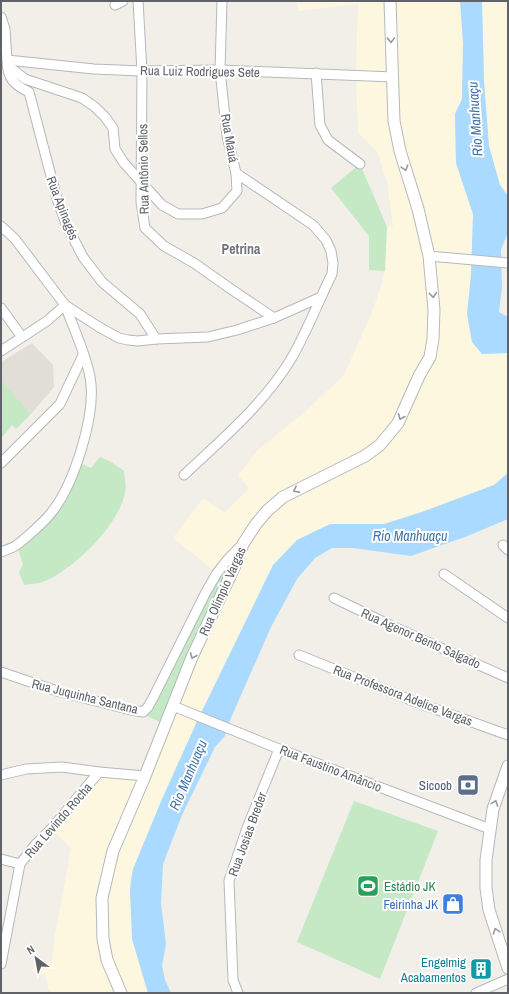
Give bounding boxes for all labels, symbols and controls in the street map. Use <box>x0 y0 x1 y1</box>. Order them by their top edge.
one-way arrow <box>387 37 395 43</box>
street label: Rua Luiz Rodrigues Sete <box>140 62 260 81</box>
water label: Rio Manhuaçu <box>463 81 487 157</box>
street label: Rua Mauá <box>217 112 242 164</box>
street label: Rua Antônio Sellos <box>134 124 153 214</box>
one-way arrow <box>400 165 409 172</box>
street label: Rua Apinagés <box>43 174 82 242</box>
district label: Petrina <box>222 240 261 258</box>
one-way arrow <box>428 292 437 298</box>
one-way arrow <box>397 414 405 421</box>
one-way arrow <box>293 485 301 492</box>
water label: Rio Manhuaçu <box>373 527 448 545</box>
street label: Rua Olímpio Vargas <box>195 544 250 638</box>
street label: Rua Agenor Bento Salgado <box>358 604 483 673</box>
one-way arrow <box>190 651 198 659</box>
street label: Rua Professora Adelice Vargas <box>331 661 475 730</box>
street label: Rua Juquinha Santana <box>30 675 140 718</box>
water label: Rio Manhuaçu <box>165 737 211 813</box>
street label: Rua Faustino Amâncio <box>277 741 384 796</box>
bank icon: Sicoob <box>455 772 481 798</box>
place label: Sicoob <box>419 777 452 794</box>
street label: Rua Levindo Rocha <box>21 779 96 861</box>
street label: Rua Josias Breder <box>224 789 271 879</box>
one-way arrow <box>490 799 499 806</box>
sports icon: Estádio JK <box>355 873 381 899</box>
place label: Estádio JK <box>384 878 436 895</box>
shop icon: Feirinha JK <box>440 891 466 917</box>
place label: Feirinha JK <box>383 896 438 913</box>
one-way arrow <box>492 927 501 934</box>
north arrow <box>16 938 56 978</box>
text: N <box>24 942 37 957</box>
place label: Engelmig Acabamentos <box>400 954 466 986</box>
building icon: Engelmig Acabamentos <box>468 956 494 982</box>

